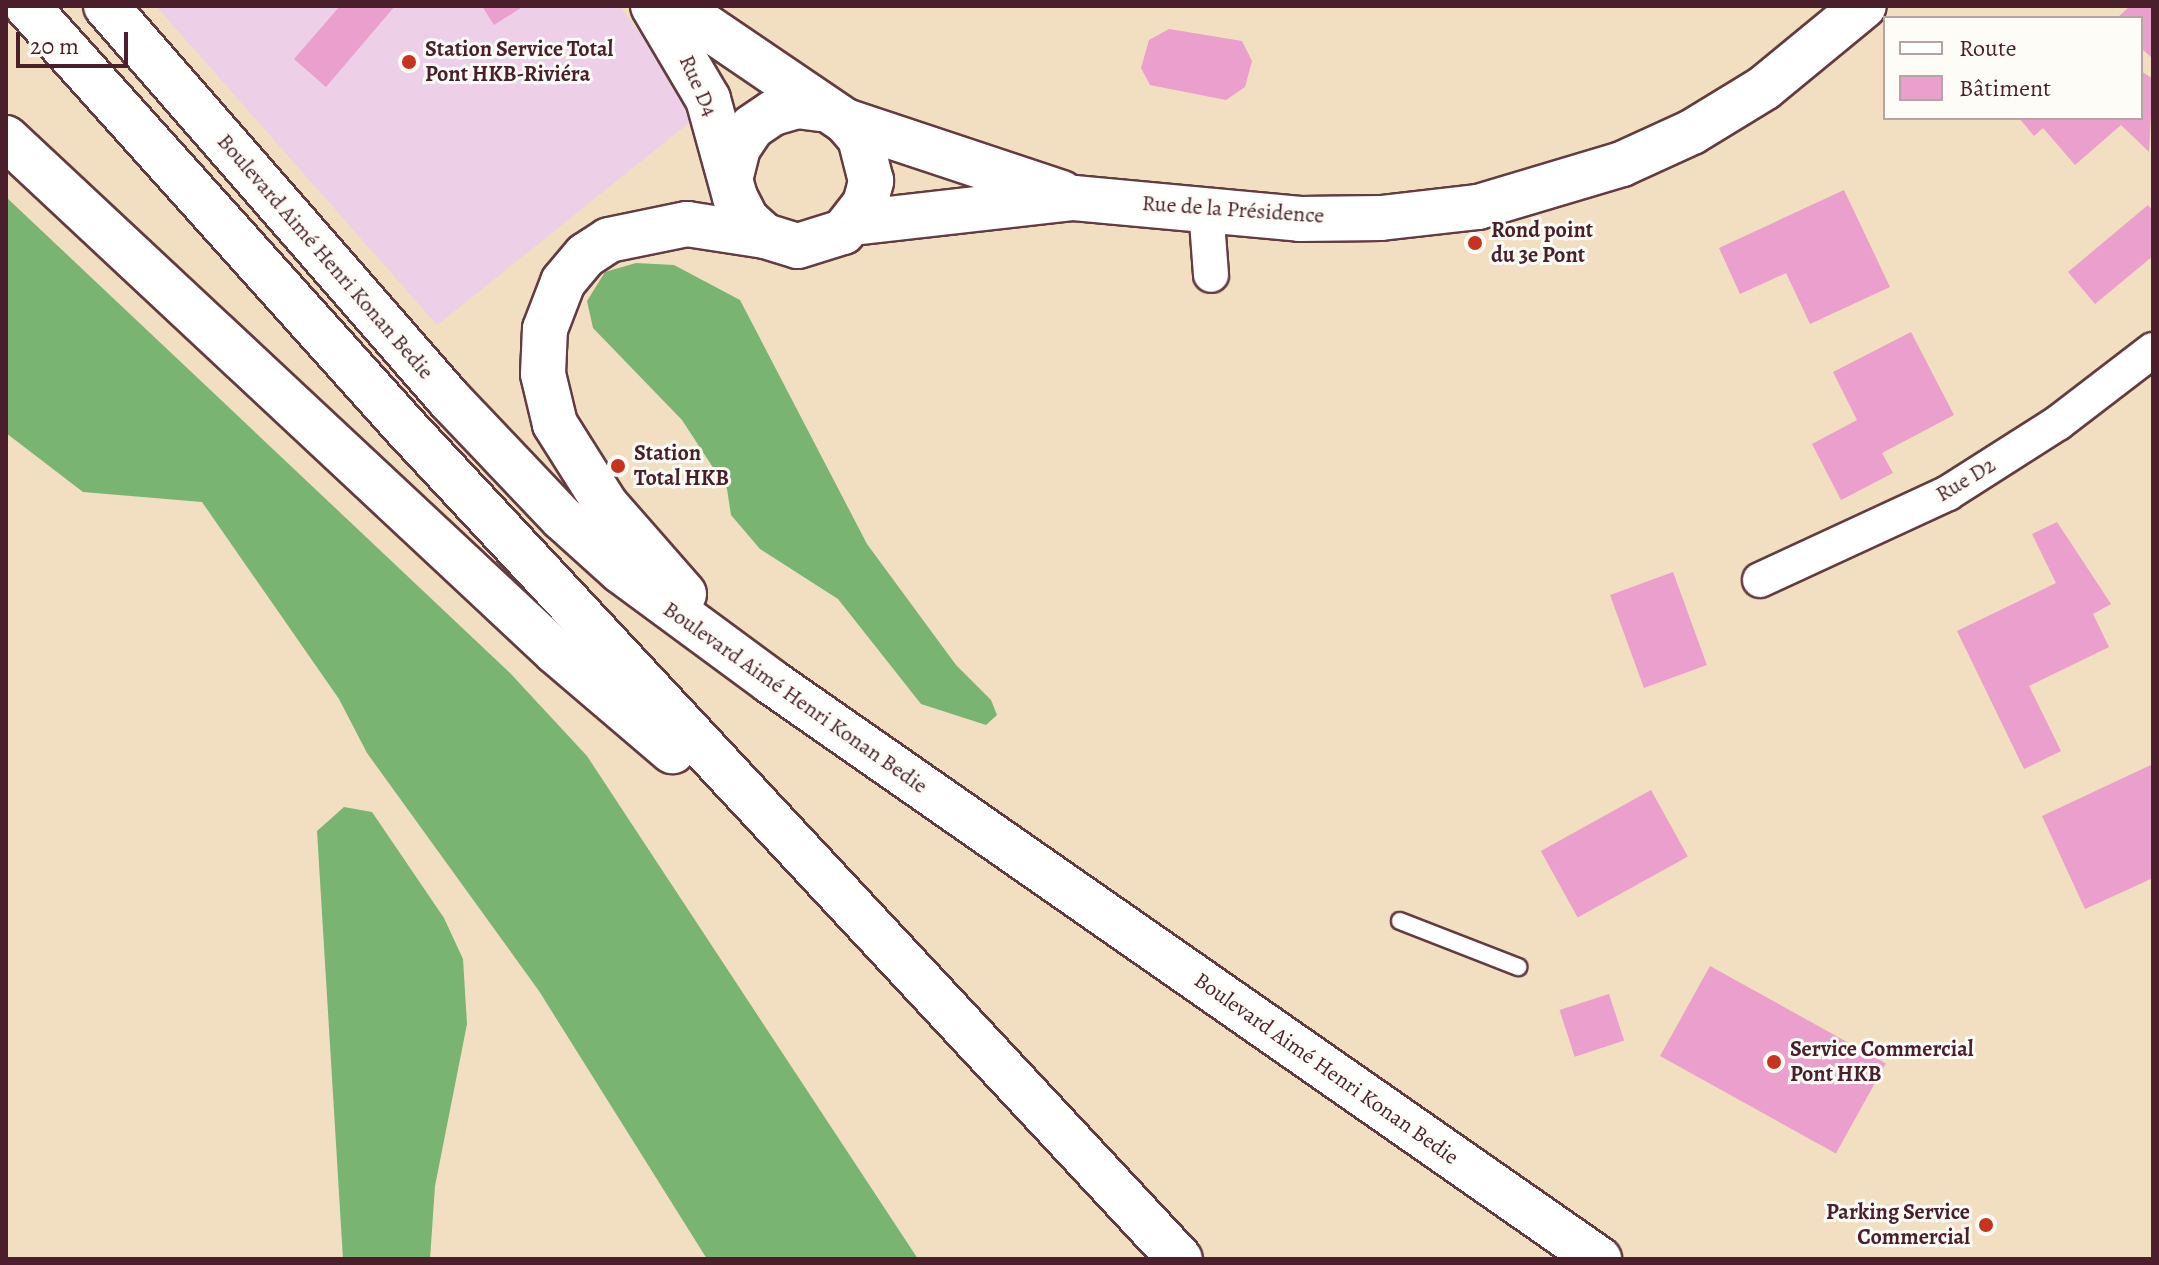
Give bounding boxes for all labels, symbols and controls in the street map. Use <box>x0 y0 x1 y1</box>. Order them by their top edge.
scale bar <box>20 16 132 66</box>
legend <box>1883 16 2143 120</box>
text: 20 m <box>30 30 79 62</box>
text: Route <box>1959 32 2017 64</box>
place label: Station Service Total Pont HKB-Riviéra <box>425 36 613 88</box>
street label: Rue D4 <box>673 51 723 121</box>
marker: Station Service Total Pont HKB-Riviéra <box>400 53 418 71</box>
text: Bâtiment <box>1959 72 2051 104</box>
street label: Boulevard Aimé Henri Konan Bedie <box>211 129 439 385</box>
street label: Rue de la Présidence <box>1141 190 1325 230</box>
place label: Rond point du 3e Pont <box>1491 217 1593 268</box>
marker: Rond point du 3e Pont <box>1466 234 1484 252</box>
place label: Station Total HKB <box>634 440 729 492</box>
street label: Rue D2 <box>1931 452 2001 508</box>
marker: Station Total HKB <box>609 457 627 475</box>
street label: Boulevard Aimé Henri Konan Bedie <box>658 596 932 800</box>
street label: Boulevard Aimé Henri Konan Bedie <box>1189 967 1463 1171</box>
place label: Service Commercial Pont HKB <box>1790 1036 1974 1088</box>
marker: Service Commercial Pont HKB <box>1765 1053 1783 1071</box>
place label: Parking Service Commercial <box>1826 1199 1970 1250</box>
marker: Parking Service Commercial <box>1977 1216 1995 1234</box>

